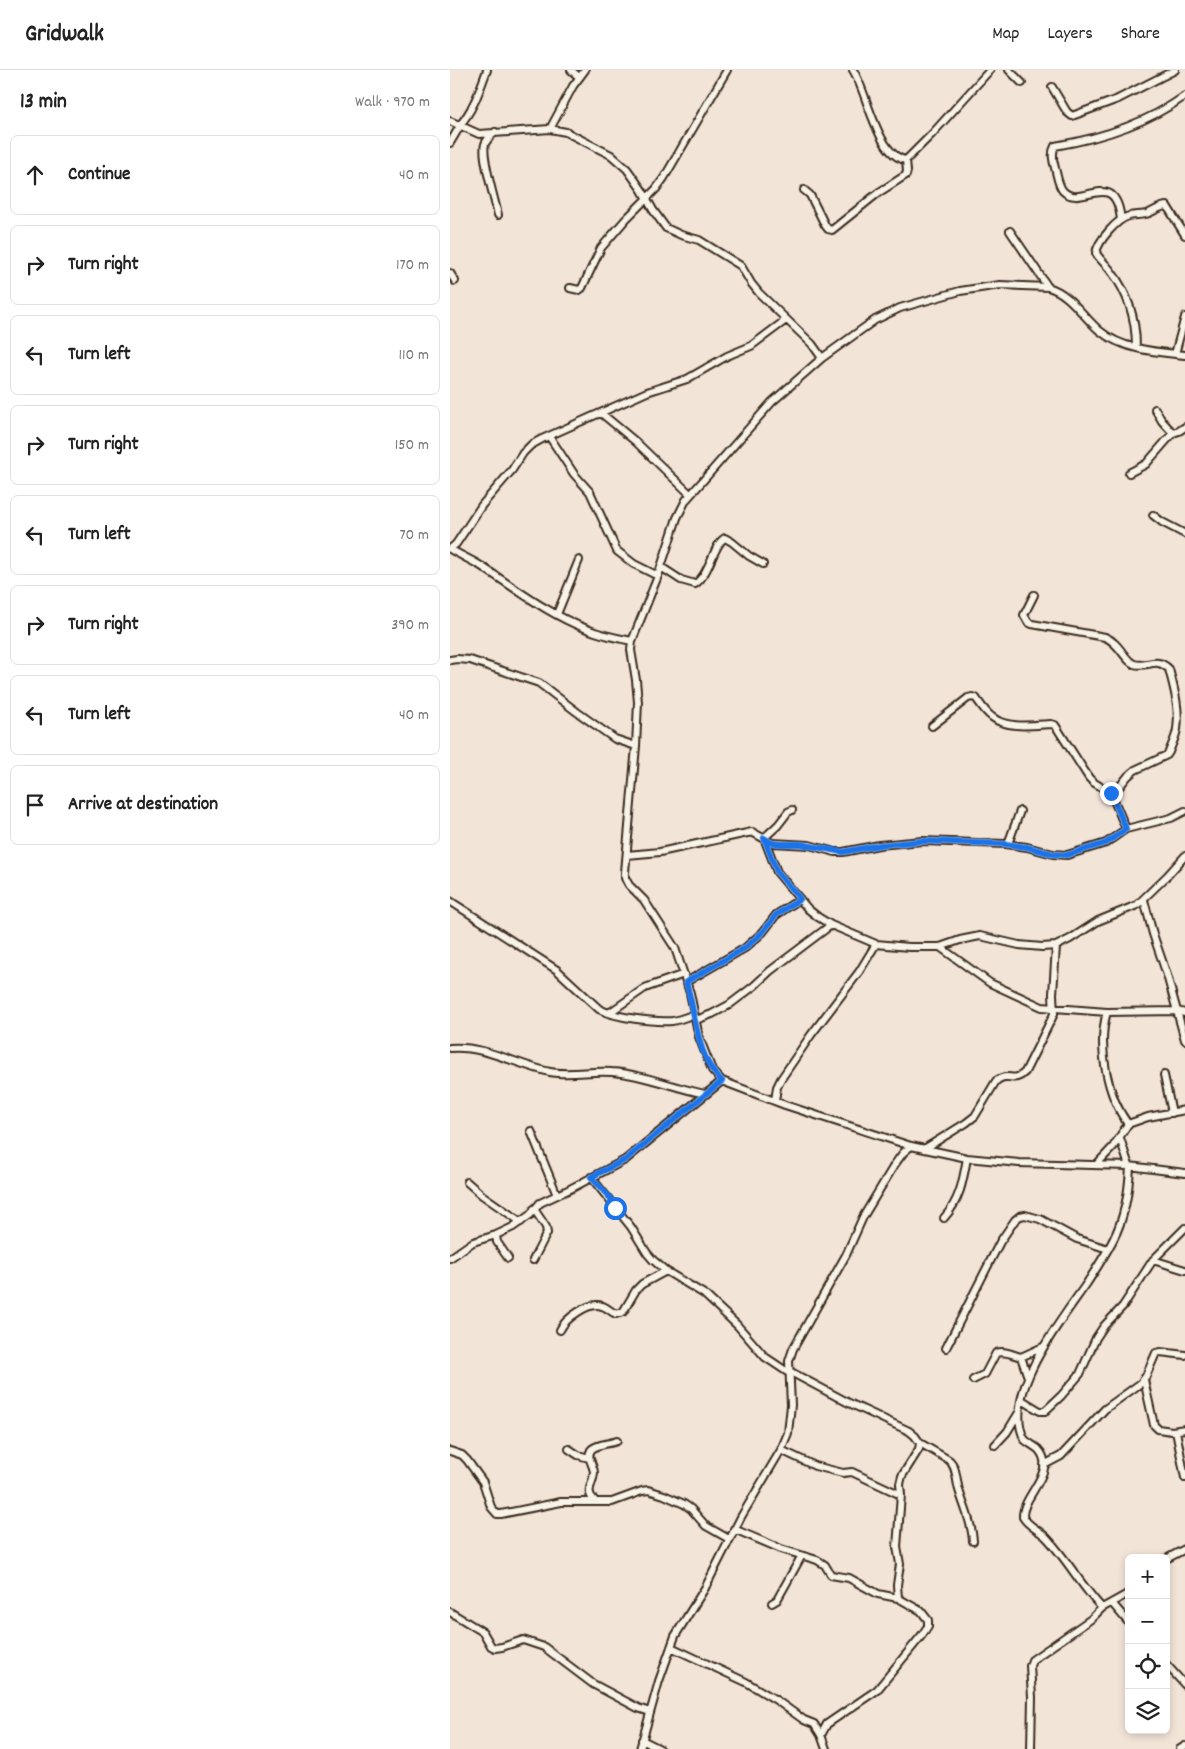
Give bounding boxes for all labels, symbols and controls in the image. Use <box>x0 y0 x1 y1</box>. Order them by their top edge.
text: Gridwalk <box>25 18 104 52</box>
text: Map <box>992 22 1019 47</box>
text: Layers <box>1047 22 1093 47</box>
text: Share <box>1121 22 1160 47</box>
text: 13 min <box>20 88 67 118</box>
text: Walk · 970 m <box>355 91 430 114</box>
icon: ahead <box>21 161 49 189</box>
text: Continue <box>68 162 130 189</box>
text: 40 m <box>399 164 429 187</box>
icon: right <box>21 251 49 279</box>
text: Turn right <box>68 252 139 279</box>
text: 170 m <box>396 254 429 277</box>
icon: left <box>21 341 49 369</box>
text: Turn left <box>68 342 131 369</box>
text: 110 m <box>399 344 429 367</box>
icon: right <box>21 431 49 459</box>
text: Turn right <box>68 432 139 459</box>
text: 150 m <box>395 434 429 457</box>
icon: left <box>21 521 49 549</box>
text: Turn left <box>68 522 131 549</box>
text: 70 m <box>399 524 429 547</box>
icon: right <box>21 611 49 639</box>
text: Turn right <box>68 612 139 639</box>
text: 390 m <box>391 614 429 637</box>
icon: left <box>21 701 49 729</box>
text: Turn left <box>68 702 131 729</box>
text: 40 m <box>399 704 429 727</box>
route end <box>1100 782 1123 805</box>
icon: arrive <box>21 791 49 819</box>
text: Arrive at destination <box>68 792 218 819</box>
route start <box>604 1197 627 1220</box>
map controls <box>1125 1554 1170 1734</box>
button: + <box>1125 1554 1170 1599</box>
button: − <box>1125 1599 1170 1644</box>
button: locate <box>1125 1644 1170 1689</box>
button: layers <box>1125 1689 1170 1734</box>

